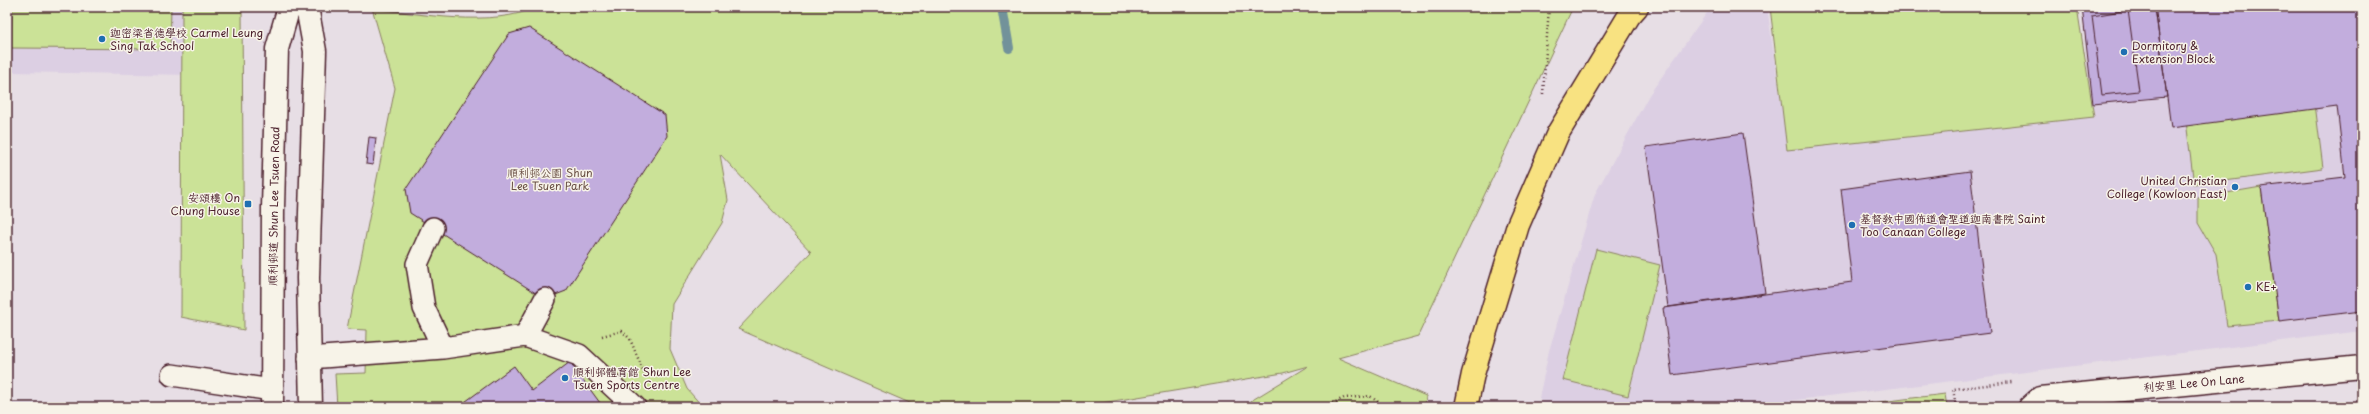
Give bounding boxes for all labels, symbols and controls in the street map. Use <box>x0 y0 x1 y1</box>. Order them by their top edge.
place label: 迦密梁省德學校 Carmel Leung Sing Tak School <box>110 24 263 54</box>
marker: 迦密梁省德學校 Carmel Leung Sing Tak School <box>97 34 107 44</box>
place label: Dormitory & Extension Block <box>2132 37 2216 67</box>
marker: Dormitory & Extension Block <box>2119 47 2129 57</box>
street label: 順利邨道 Shun Lee Tsuen Road <box>264 126 283 286</box>
park label: 順利邨公園 Shun Lee Tsuen Park <box>507 164 593 194</box>
place label: United Christian College (Kowloon East) <box>2107 172 2227 202</box>
marker: United Christian College (Kowloon East) <box>2230 182 2240 192</box>
place label: 安頌樓 On Chung House <box>171 189 240 219</box>
marker: 安頌樓 On Chung House <box>243 199 253 209</box>
place label: 基督教中國佈道會聖道迦南書院 Saint Too Canaan College <box>1860 210 2046 240</box>
marker: 基督教中國佈道會聖道迦南書院 Saint Too Canaan College <box>1847 220 1857 230</box>
place label: KE+ <box>2256 278 2277 295</box>
marker: KE+ <box>2243 282 2253 292</box>
place label: 順利邨體育館 Shun Lee Tsuen Sports Centre <box>573 363 691 393</box>
street label: 利安里 Lee On Lane <box>2143 370 2245 395</box>
marker: 順利邨體育館 Shun Lee Tsuen Sports Centre <box>560 373 570 383</box>

